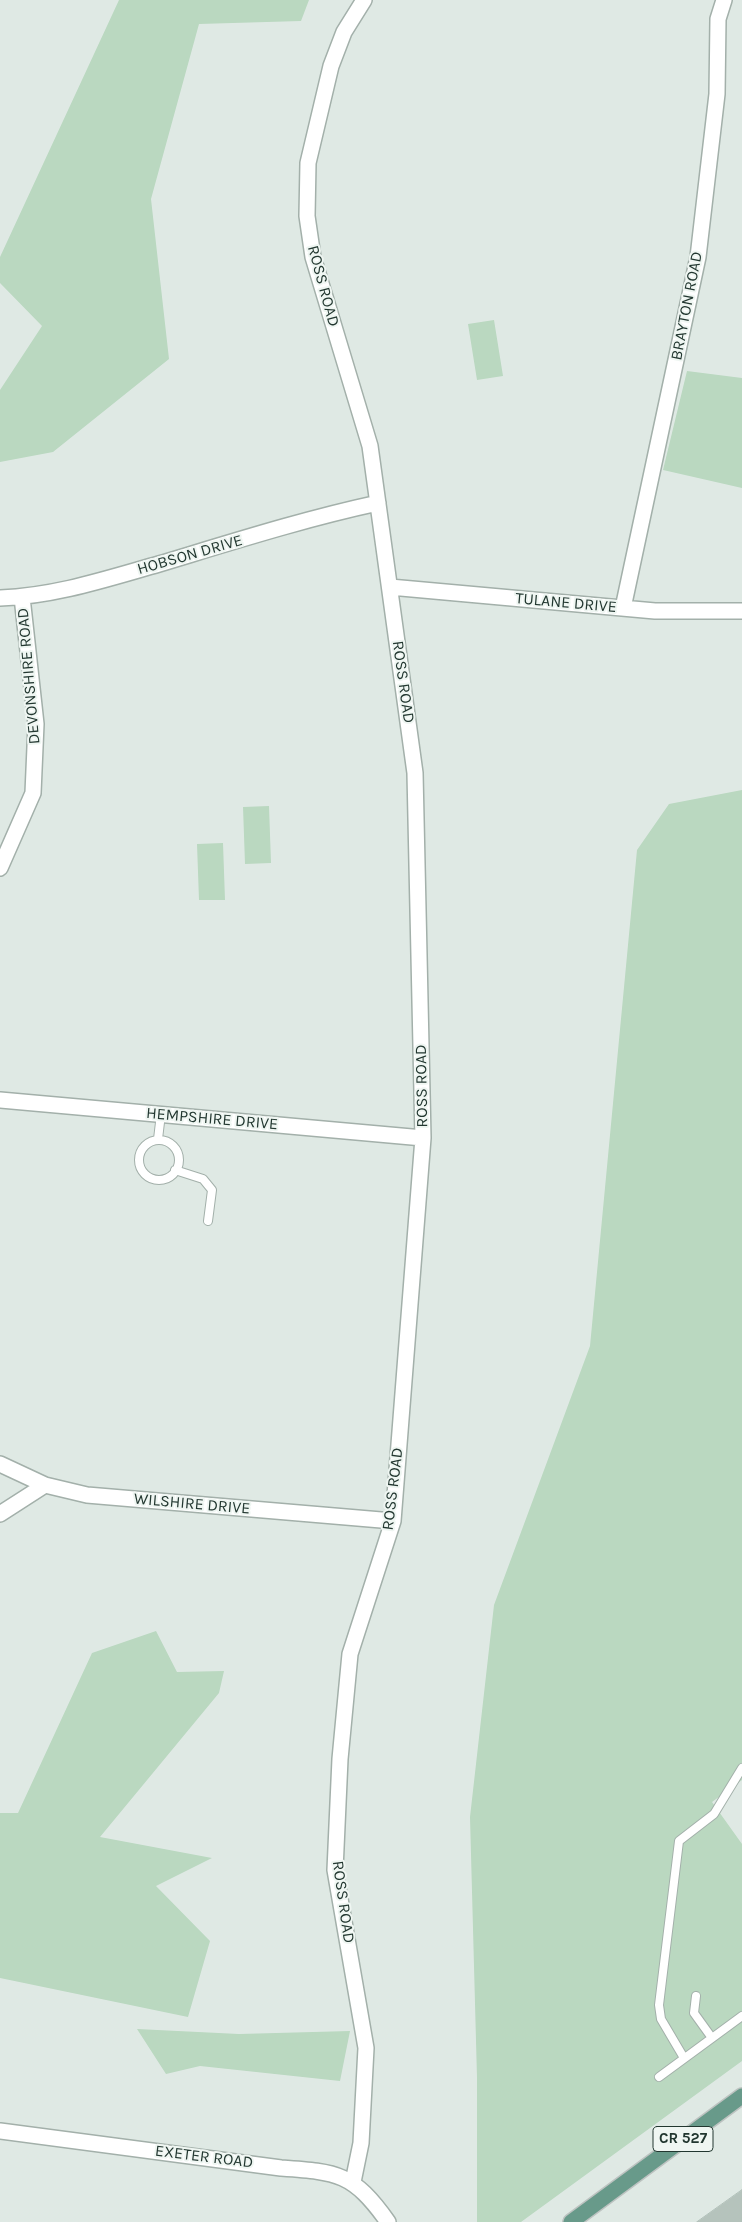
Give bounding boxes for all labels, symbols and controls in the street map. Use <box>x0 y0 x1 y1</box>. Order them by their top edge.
street label: ROSS ROAD <box>303 243 343 329</box>
street label: BRAYTON ROAD <box>667 250 707 362</box>
street label: HOBSON DRIVE <box>135 531 245 579</box>
street label: TULANE DRIVE <box>515 589 617 617</box>
street label: DEVONSHIRE ROAD <box>13 607 45 745</box>
street label: ROSS ROAD <box>388 639 418 725</box>
street label: ROSS ROAD <box>412 1044 432 1128</box>
street label: HEMPSHIRE DRIVE <box>145 1104 279 1134</box>
street label: ROSS ROAD <box>378 1447 408 1531</box>
street label: WILSHIRE DRIVE <box>133 1489 251 1519</box>
street label: ROSS ROAD <box>328 1859 358 1945</box>
road number: CR 527 <box>653 2126 713 2152</box>
street label: EXETER ROAD <box>154 2141 254 2173</box>

